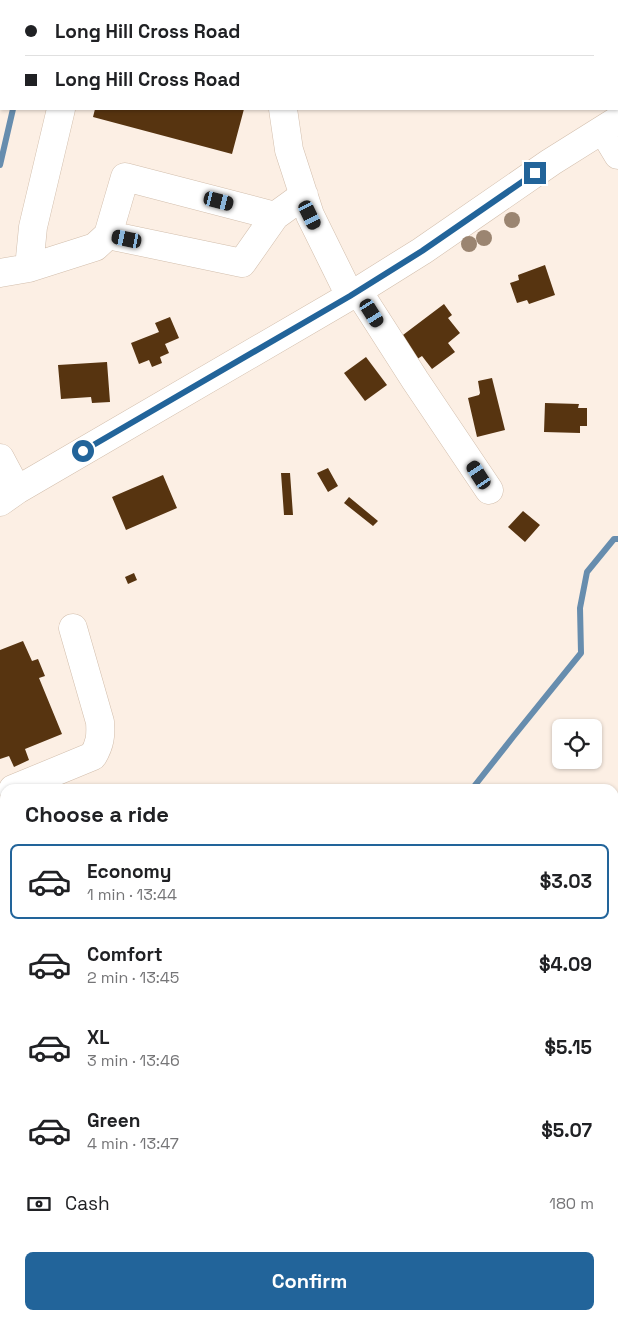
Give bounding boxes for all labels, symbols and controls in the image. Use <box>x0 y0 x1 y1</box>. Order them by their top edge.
text: Long Hill Cross Road <box>55 19 240 44</box>
text: Long Hill Cross Road <box>55 67 240 92</box>
route end <box>524 162 546 184</box>
car <box>202 190 235 212</box>
car <box>296 198 323 232</box>
car <box>110 229 143 249</box>
car <box>357 296 386 330</box>
route start <box>72 440 94 462</box>
car <box>464 458 493 492</box>
map controls <box>552 719 602 769</box>
button: locate <box>552 719 602 769</box>
text: Choose a ride <box>25 800 169 828</box>
icon: car <box>27 859 72 904</box>
text: Economy <box>87 859 171 884</box>
text: $3.03 <box>540 869 592 894</box>
text: 1 min · 13:44 <box>87 884 177 905</box>
icon: car <box>27 942 72 987</box>
text: Comfort <box>87 942 163 967</box>
text: $4.09 <box>539 952 592 977</box>
text: 2 min · 13:45 <box>87 967 179 988</box>
icon: car <box>27 1025 72 1070</box>
text: XL <box>87 1025 110 1050</box>
text: $5.15 <box>544 1035 592 1060</box>
text: 3 min · 13:46 <box>87 1050 180 1071</box>
icon: car <box>27 1108 72 1153</box>
text: Green <box>87 1108 140 1133</box>
text: $5.07 <box>541 1118 592 1143</box>
text: 4 min · 13:47 <box>87 1133 179 1154</box>
icon: cash <box>25 1190 53 1218</box>
text: Cash <box>65 1191 110 1216</box>
text: 180 m <box>549 1193 594 1214</box>
button: Confirm <box>25 1252 594 1310</box>

